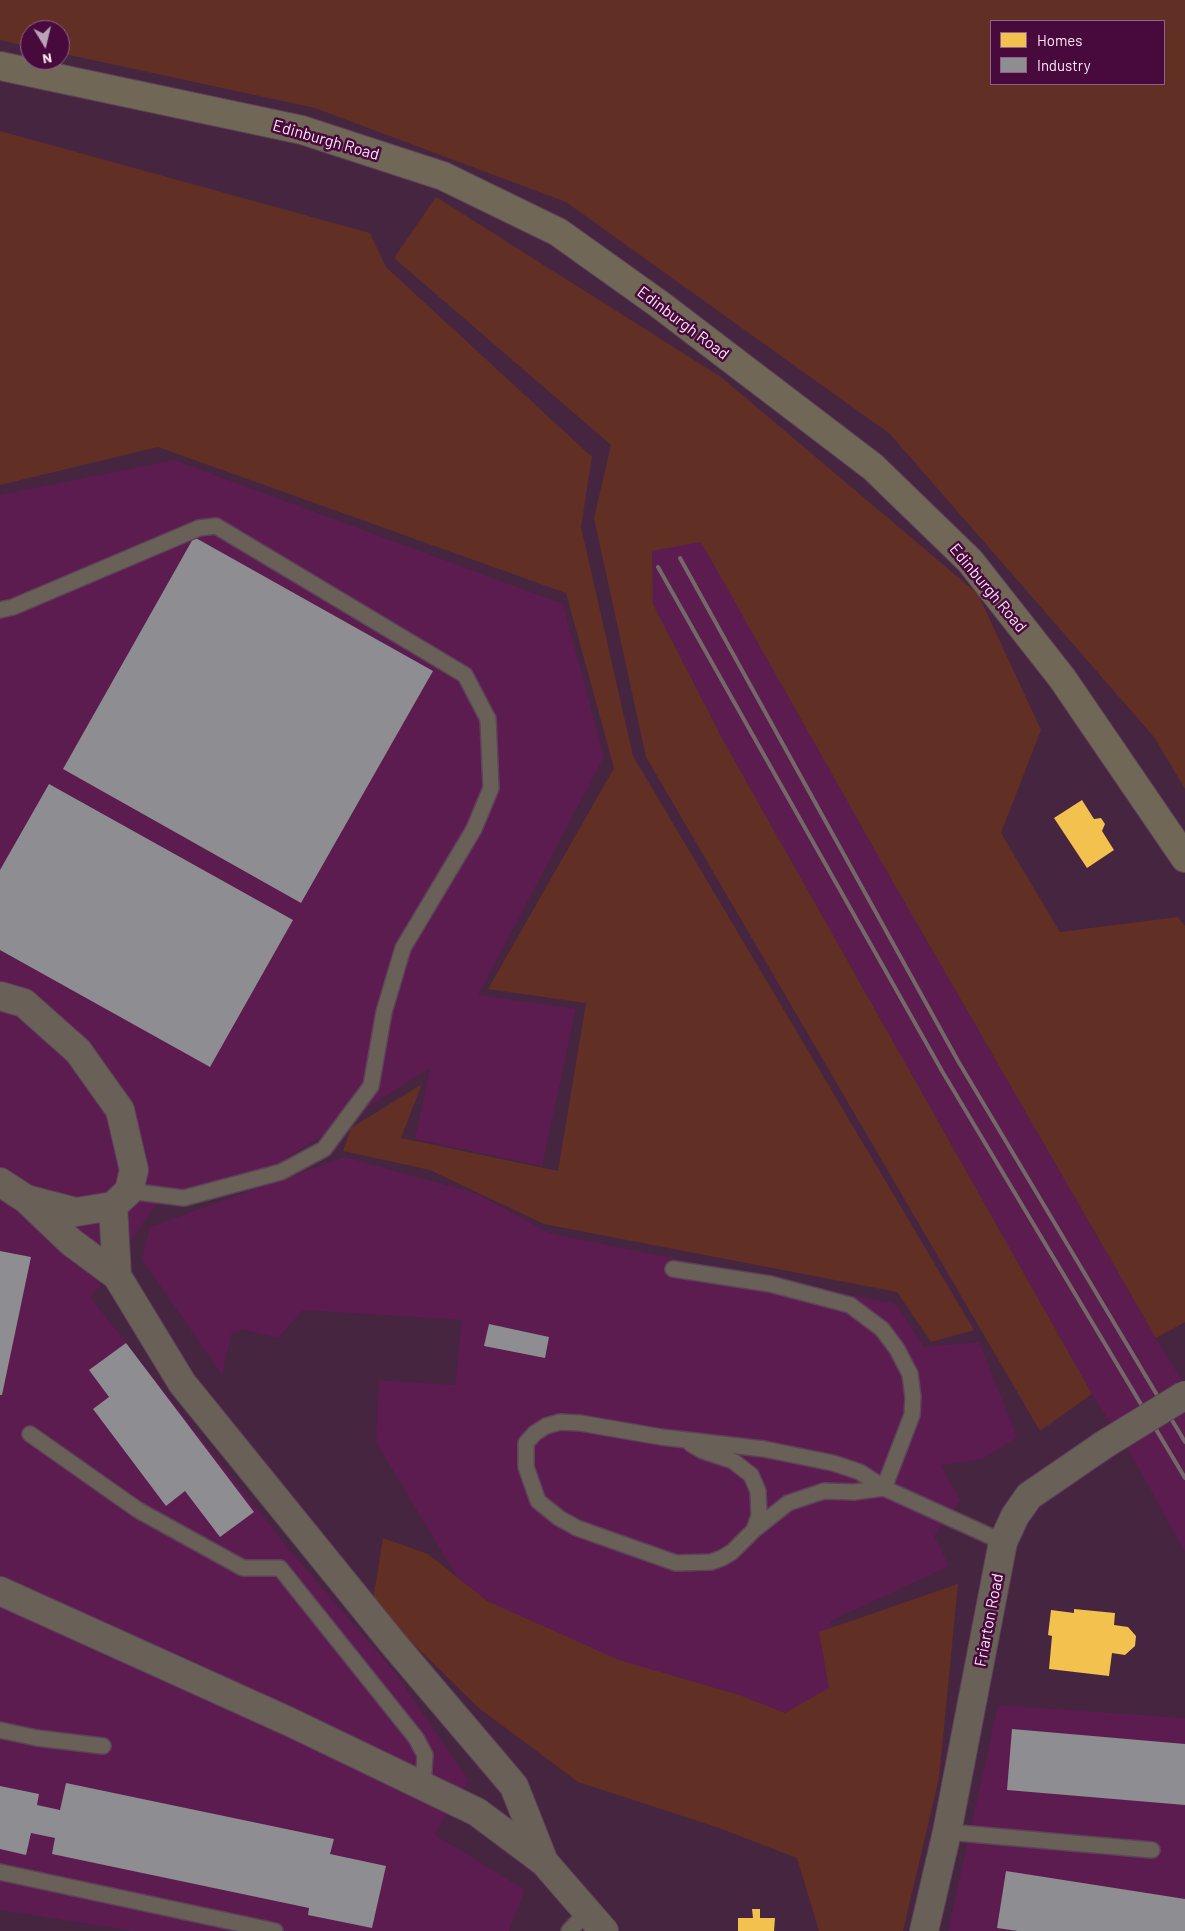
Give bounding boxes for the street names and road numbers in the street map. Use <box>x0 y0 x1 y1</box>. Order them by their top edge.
street label: Edinburgh Road <box>271 116 381 164</box>
street label: Edinburgh Road <box>633 282 733 364</box>
street label: Edinburgh Road <box>945 540 1031 636</box>
street label: Friarton Road <box>971 1572 1007 1668</box>

